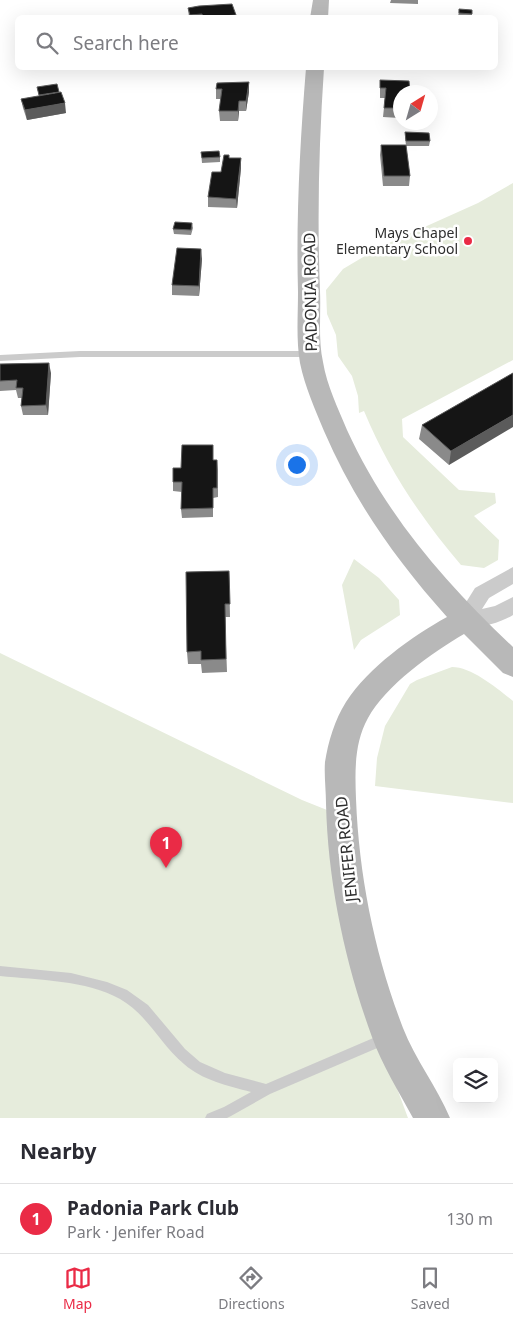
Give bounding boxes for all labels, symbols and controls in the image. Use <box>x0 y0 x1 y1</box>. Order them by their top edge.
search box <box>15 15 498 70</box>
icon: search <box>33 29 61 57</box>
text: Search here <box>73 30 179 56</box>
north arrow <box>393 85 438 130</box>
place label: Mays Chapel Elementary School <box>336 223 458 258</box>
street label: PADONIA ROAD <box>298 232 322 352</box>
marker: Mays Chapel Elementary School <box>462 235 474 247</box>
your location <box>284 452 310 478</box>
street label: JENIFER ROAD <box>330 795 363 905</box>
pin: 1 <box>150 827 182 868</box>
map controls <box>453 1058 498 1103</box>
button: layers <box>453 1058 498 1103</box>
text: Nearby <box>20 1137 96 1165</box>
text: Padonia Park Club <box>67 1195 239 1221</box>
text: 1 <box>31 1208 41 1230</box>
text: 130 m <box>446 1208 493 1230</box>
text: Park · Jenifer Road <box>67 1221 205 1243</box>
tab: Map <box>63 1264 92 1313</box>
tab: Directions <box>218 1264 285 1313</box>
tab: Saved <box>411 1264 450 1313</box>

